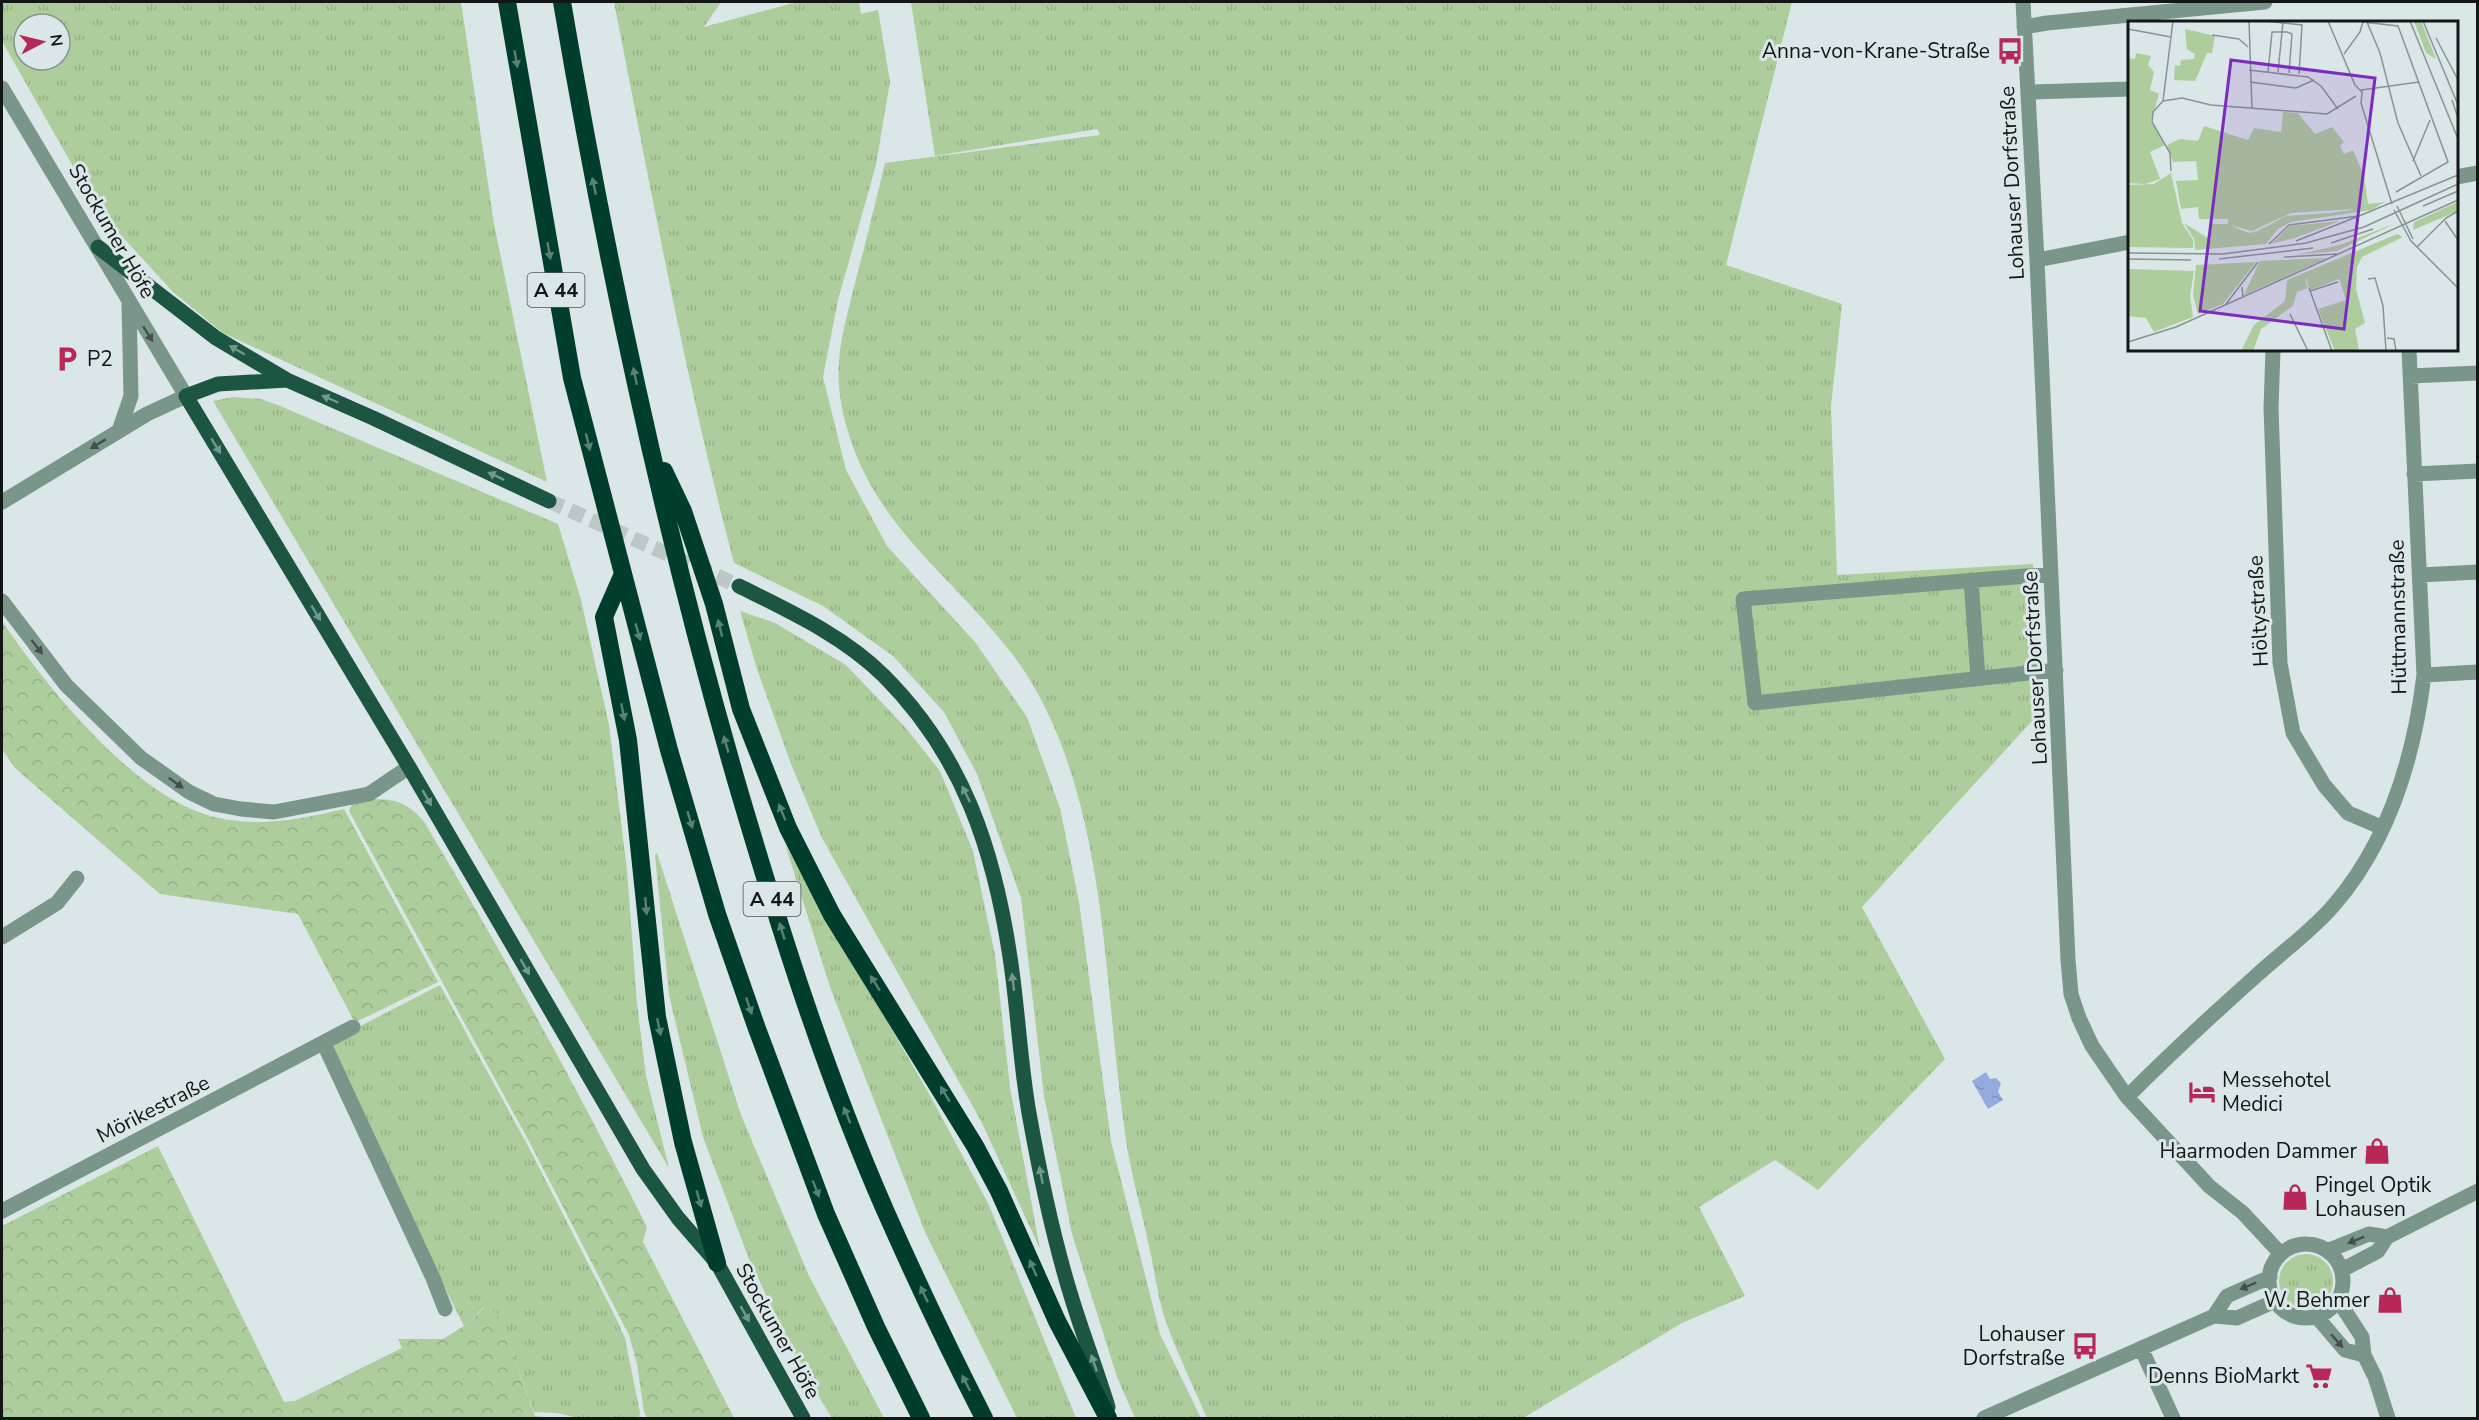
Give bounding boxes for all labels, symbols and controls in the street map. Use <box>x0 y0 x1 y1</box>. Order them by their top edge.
north arrow <box>12 12 72 72</box>
inset map <box>2128 21 2458 351</box>
text: N <box>44 33 68 48</box>
bus stop icon: Anna-von-Krane-Straße <box>1995 36 2025 66</box>
place label: Anna-von-Krane-Straße <box>1762 37 1990 65</box>
one-way arrow <box>512 50 521 69</box>
street label: Lohauser Dorfstraße <box>1993 85 2031 281</box>
street label: Stockumer Höfe <box>62 158 162 304</box>
one-way arrow <box>589 176 599 195</box>
one-way arrow <box>545 242 554 261</box>
road number: A 44 <box>528 273 584 307</box>
one-way arrow <box>142 326 153 342</box>
parking icon: P2 <box>52 344 82 374</box>
place label: P2 <box>87 345 113 373</box>
one-way arrow <box>228 346 245 356</box>
one-way arrow <box>630 367 639 386</box>
one-way arrow <box>321 394 339 403</box>
one-way arrow <box>584 434 593 452</box>
one-way arrow <box>90 438 106 449</box>
one-way arrow <box>210 438 221 454</box>
one-way arrow <box>487 471 504 480</box>
street label: Hüttmannstraße <box>2383 539 2413 695</box>
street label: Höltystraße <box>2241 554 2275 668</box>
street label: Lohauser Dorfstraße <box>2016 570 2054 766</box>
one-way arrow <box>311 605 322 621</box>
one-way arrow <box>715 618 725 637</box>
one-way arrow <box>634 623 643 641</box>
one-way arrow <box>31 639 44 655</box>
one-way arrow <box>619 703 628 722</box>
one-way arrow <box>721 735 730 753</box>
one-way arrow <box>167 777 183 789</box>
one-way arrow <box>962 786 971 803</box>
one-way arrow <box>422 790 433 806</box>
one-way arrow <box>777 803 786 821</box>
one-way arrow <box>686 811 695 829</box>
road number: A 44 <box>744 882 800 916</box>
one-way arrow <box>641 896 651 915</box>
one-way arrow <box>777 922 786 940</box>
one-way arrow <box>520 959 531 975</box>
one-way arrow <box>1009 973 1018 992</box>
one-way arrow <box>870 975 881 991</box>
one-way arrow <box>744 997 754 1015</box>
one-way arrow <box>655 1018 664 1037</box>
place label: Messehotel Medici <box>2222 1066 2331 1118</box>
street label: Mörikestraße <box>92 1069 214 1149</box>
hotel icon: Messehotel Medici <box>2187 1077 2217 1107</box>
one-way arrow <box>939 1086 950 1102</box>
one-way arrow <box>842 1105 852 1123</box>
shop icon: Haarmoden Dammer <box>2362 1136 2392 1166</box>
place label: Haarmoden Dammer <box>2159 1137 2357 1165</box>
one-way arrow <box>1036 1166 1045 1185</box>
place label: Pingel Optik Lohausen <box>2315 1171 2432 1223</box>
one-way arrow <box>812 1180 822 1198</box>
shop icon: Pingel Optik Lohausen <box>2280 1182 2310 1212</box>
one-way arrow <box>695 1190 704 1208</box>
one-way arrow <box>2347 1235 2365 1245</box>
street label: Stockumer Höfe <box>729 1258 827 1404</box>
one-way arrow <box>1029 1259 1038 1276</box>
one-way arrow <box>2239 1282 2257 1291</box>
one-way arrow <box>919 1285 928 1302</box>
shop icon: W. Behmer <box>2375 1285 2405 1315</box>
place label: W. Behmer <box>2264 1286 2370 1314</box>
one-way arrow <box>740 1306 750 1323</box>
place label: Lohauser Dorfstraße <box>1963 1320 2065 1372</box>
bus stop icon: Lohauser Dorfstraße <box>2070 1331 2100 1361</box>
one-way arrow <box>2330 1333 2343 1348</box>
one-way arrow <box>1089 1354 1099 1372</box>
supermarket icon: Denns BioMarkt <box>2304 1361 2334 1391</box>
place label: Denns BioMarkt <box>2148 1362 2300 1390</box>
one-way arrow <box>961 1374 971 1392</box>

